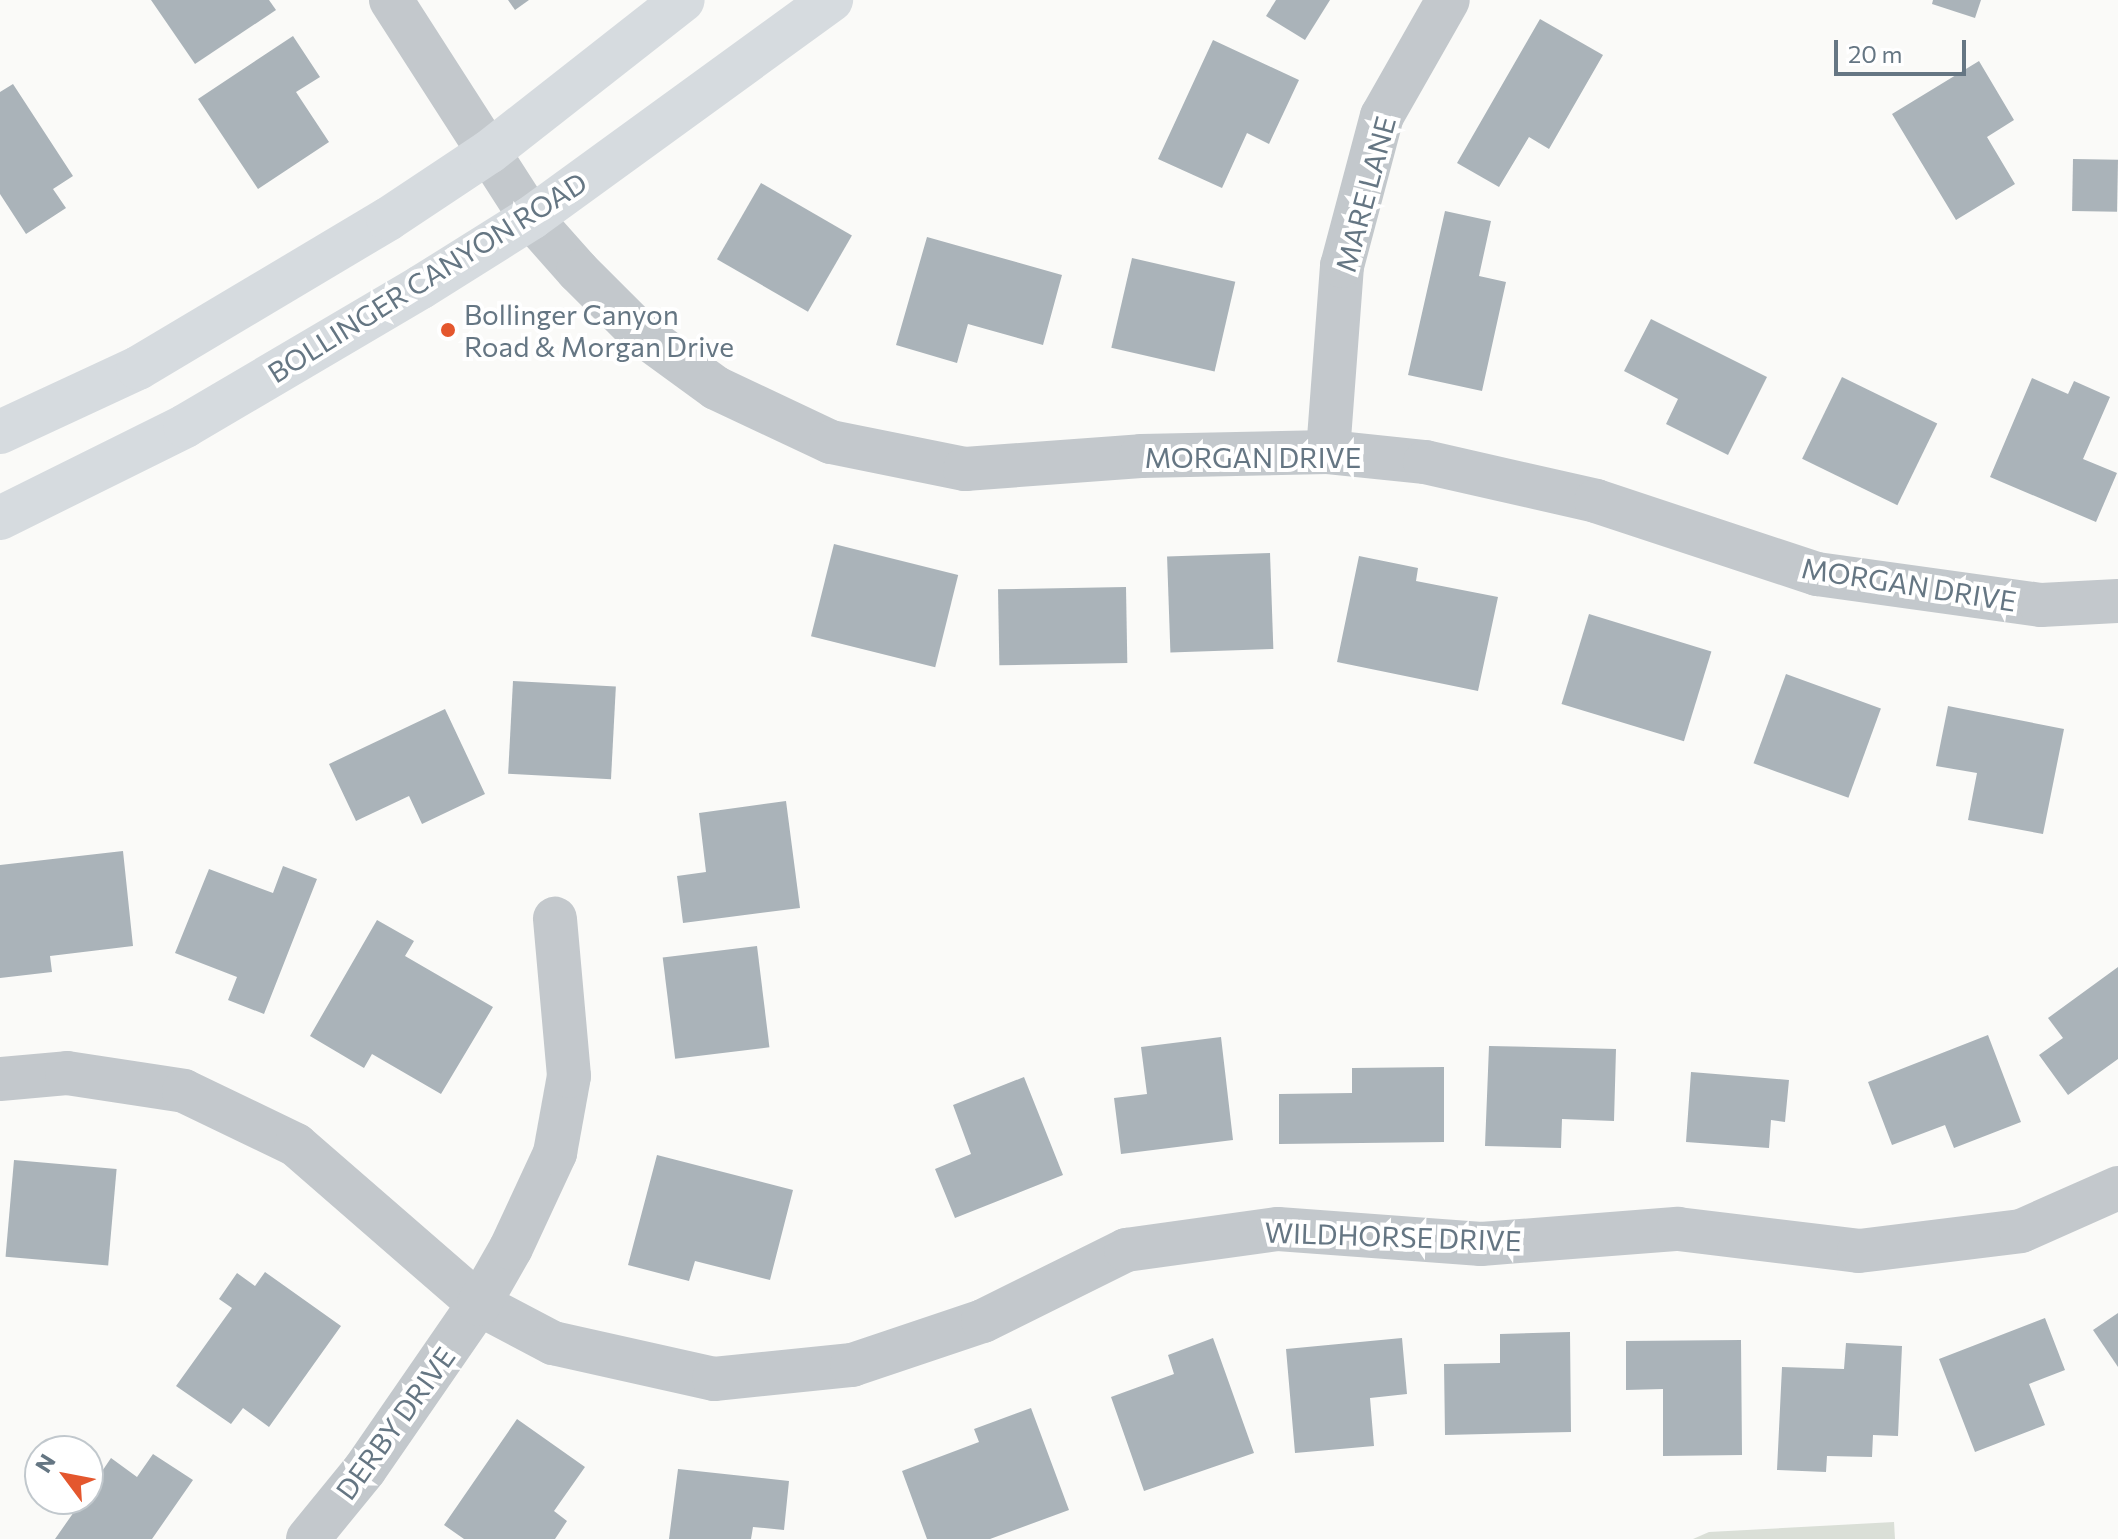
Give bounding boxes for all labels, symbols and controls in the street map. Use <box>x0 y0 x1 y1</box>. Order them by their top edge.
scale bar <box>1838 24 1970 74</box>
text: 20 m <box>1848 39 1902 68</box>
street label: MARE LANE <box>1328 112 1402 276</box>
street label: BOLLINGER CANYON ROAD <box>261 165 593 389</box>
place label: Bollinger Canyon Road & Morgan Drive <box>464 297 734 363</box>
marker: Bollinger Canyon Road & Morgan Drive <box>439 321 457 339</box>
street label: MORGAN DRIVE <box>1145 440 1361 474</box>
street label: MORGAN DRIVE <box>1799 550 2019 618</box>
street label: WILDHORSE DRIVE <box>1264 1215 1522 1257</box>
street label: DERBY DRIVE <box>328 1340 462 1506</box>
north arrow <box>24 1435 104 1515</box>
text: N <box>29 1449 61 1477</box>

